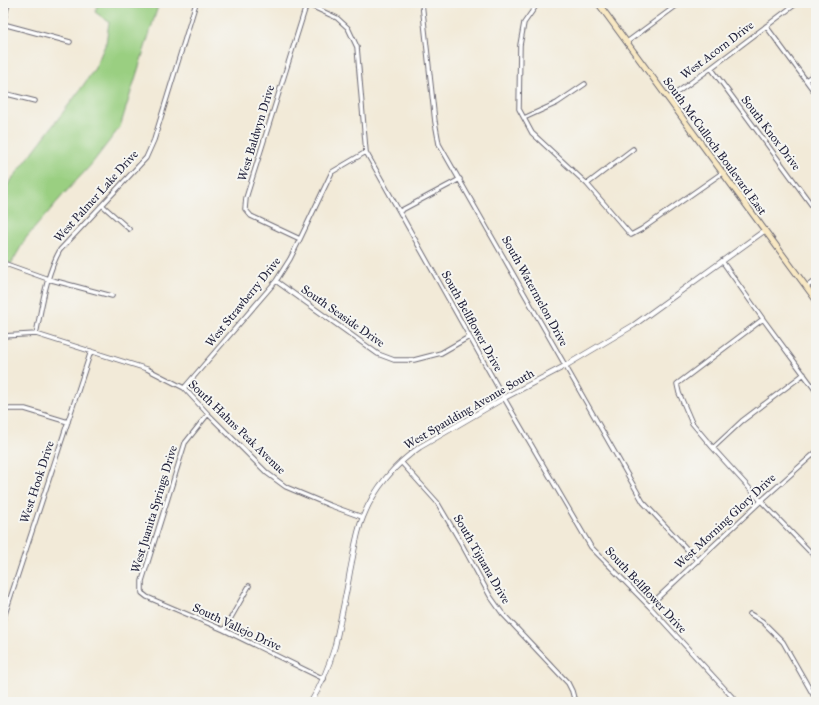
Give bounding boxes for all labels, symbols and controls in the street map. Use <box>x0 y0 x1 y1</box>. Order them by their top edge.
street label: West Acorn Drive <box>678 18 756 82</box>
street label: South McCulloch Boulevard East <box>660 75 770 218</box>
street label: West Baldwyn Drive <box>235 83 277 183</box>
street label: South Knox Drive <box>738 93 804 173</box>
street label: West Palmer Lake Drive <box>51 147 141 245</box>
street label: South Watermelon Drive <box>499 233 571 349</box>
street label: West Strawberry Drive <box>203 254 283 350</box>
street label: South Bellflower Drive <box>439 268 505 374</box>
street label: South Seaside Drive <box>298 282 388 350</box>
street label: West Spaulding Avenue South <box>402 366 537 453</box>
street label: South Hahns Peak Avenue <box>186 377 288 477</box>
street label: West Hook Drive <box>17 439 57 525</box>
street label: West Juanita Springs Drive <box>128 444 181 575</box>
street label: West Morning Glory Drive <box>672 471 779 572</box>
street label: South Tijuana Drive <box>451 512 513 606</box>
street label: South Bellflower Drive <box>602 544 690 636</box>
street label: South Vallejo Drive <box>190 600 284 654</box>

